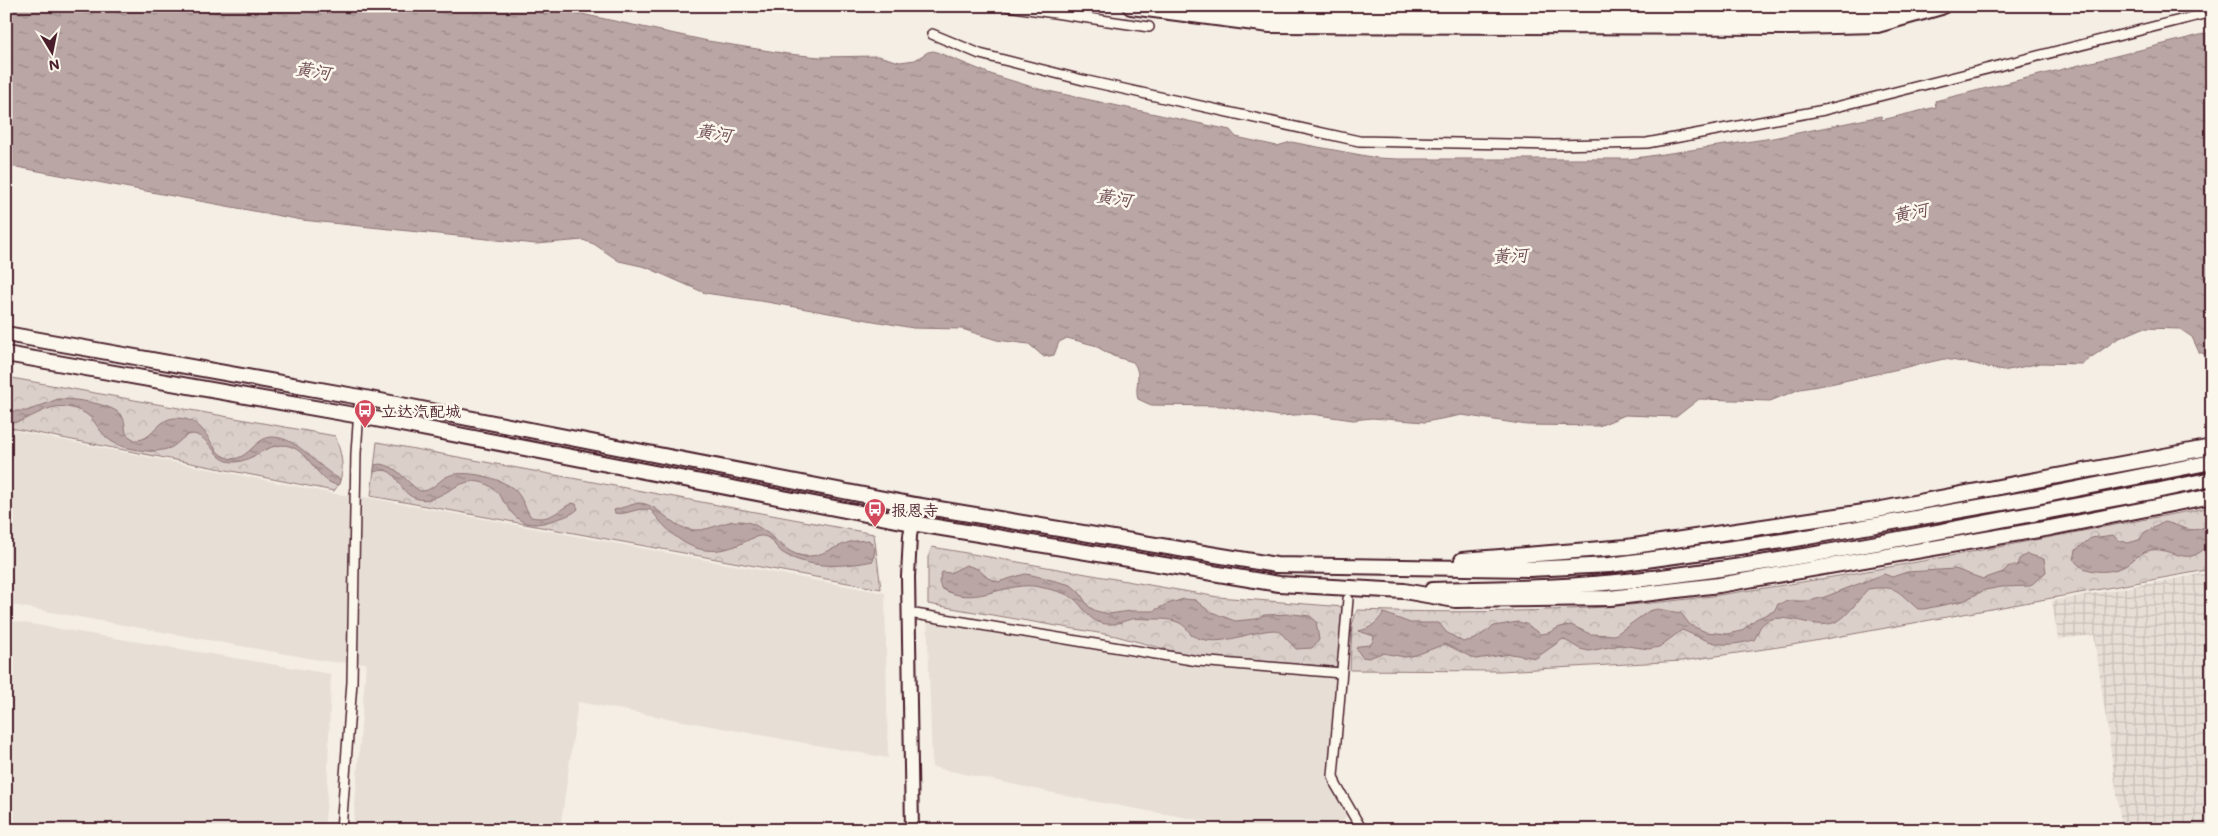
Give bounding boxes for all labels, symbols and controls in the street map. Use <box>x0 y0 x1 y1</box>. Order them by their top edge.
north arrow <box>28 28 78 78</box>
text: N <box>47 55 61 76</box>
water label: 黄河 <box>293 55 336 85</box>
water label: 黄河 <box>694 117 737 147</box>
water label: 黄河 <box>1094 182 1137 212</box>
water label: 黄河 <box>1890 196 1933 227</box>
water label: 黄河 <box>1491 242 1532 268</box>
bus stop icon: 立达汽配城 <box>353 398 377 429</box>
place label: 立达汽配城 <box>381 400 461 421</box>
bus stop icon: 报恩寺 <box>863 497 887 528</box>
place label: 报恩寺 <box>891 499 939 520</box>

